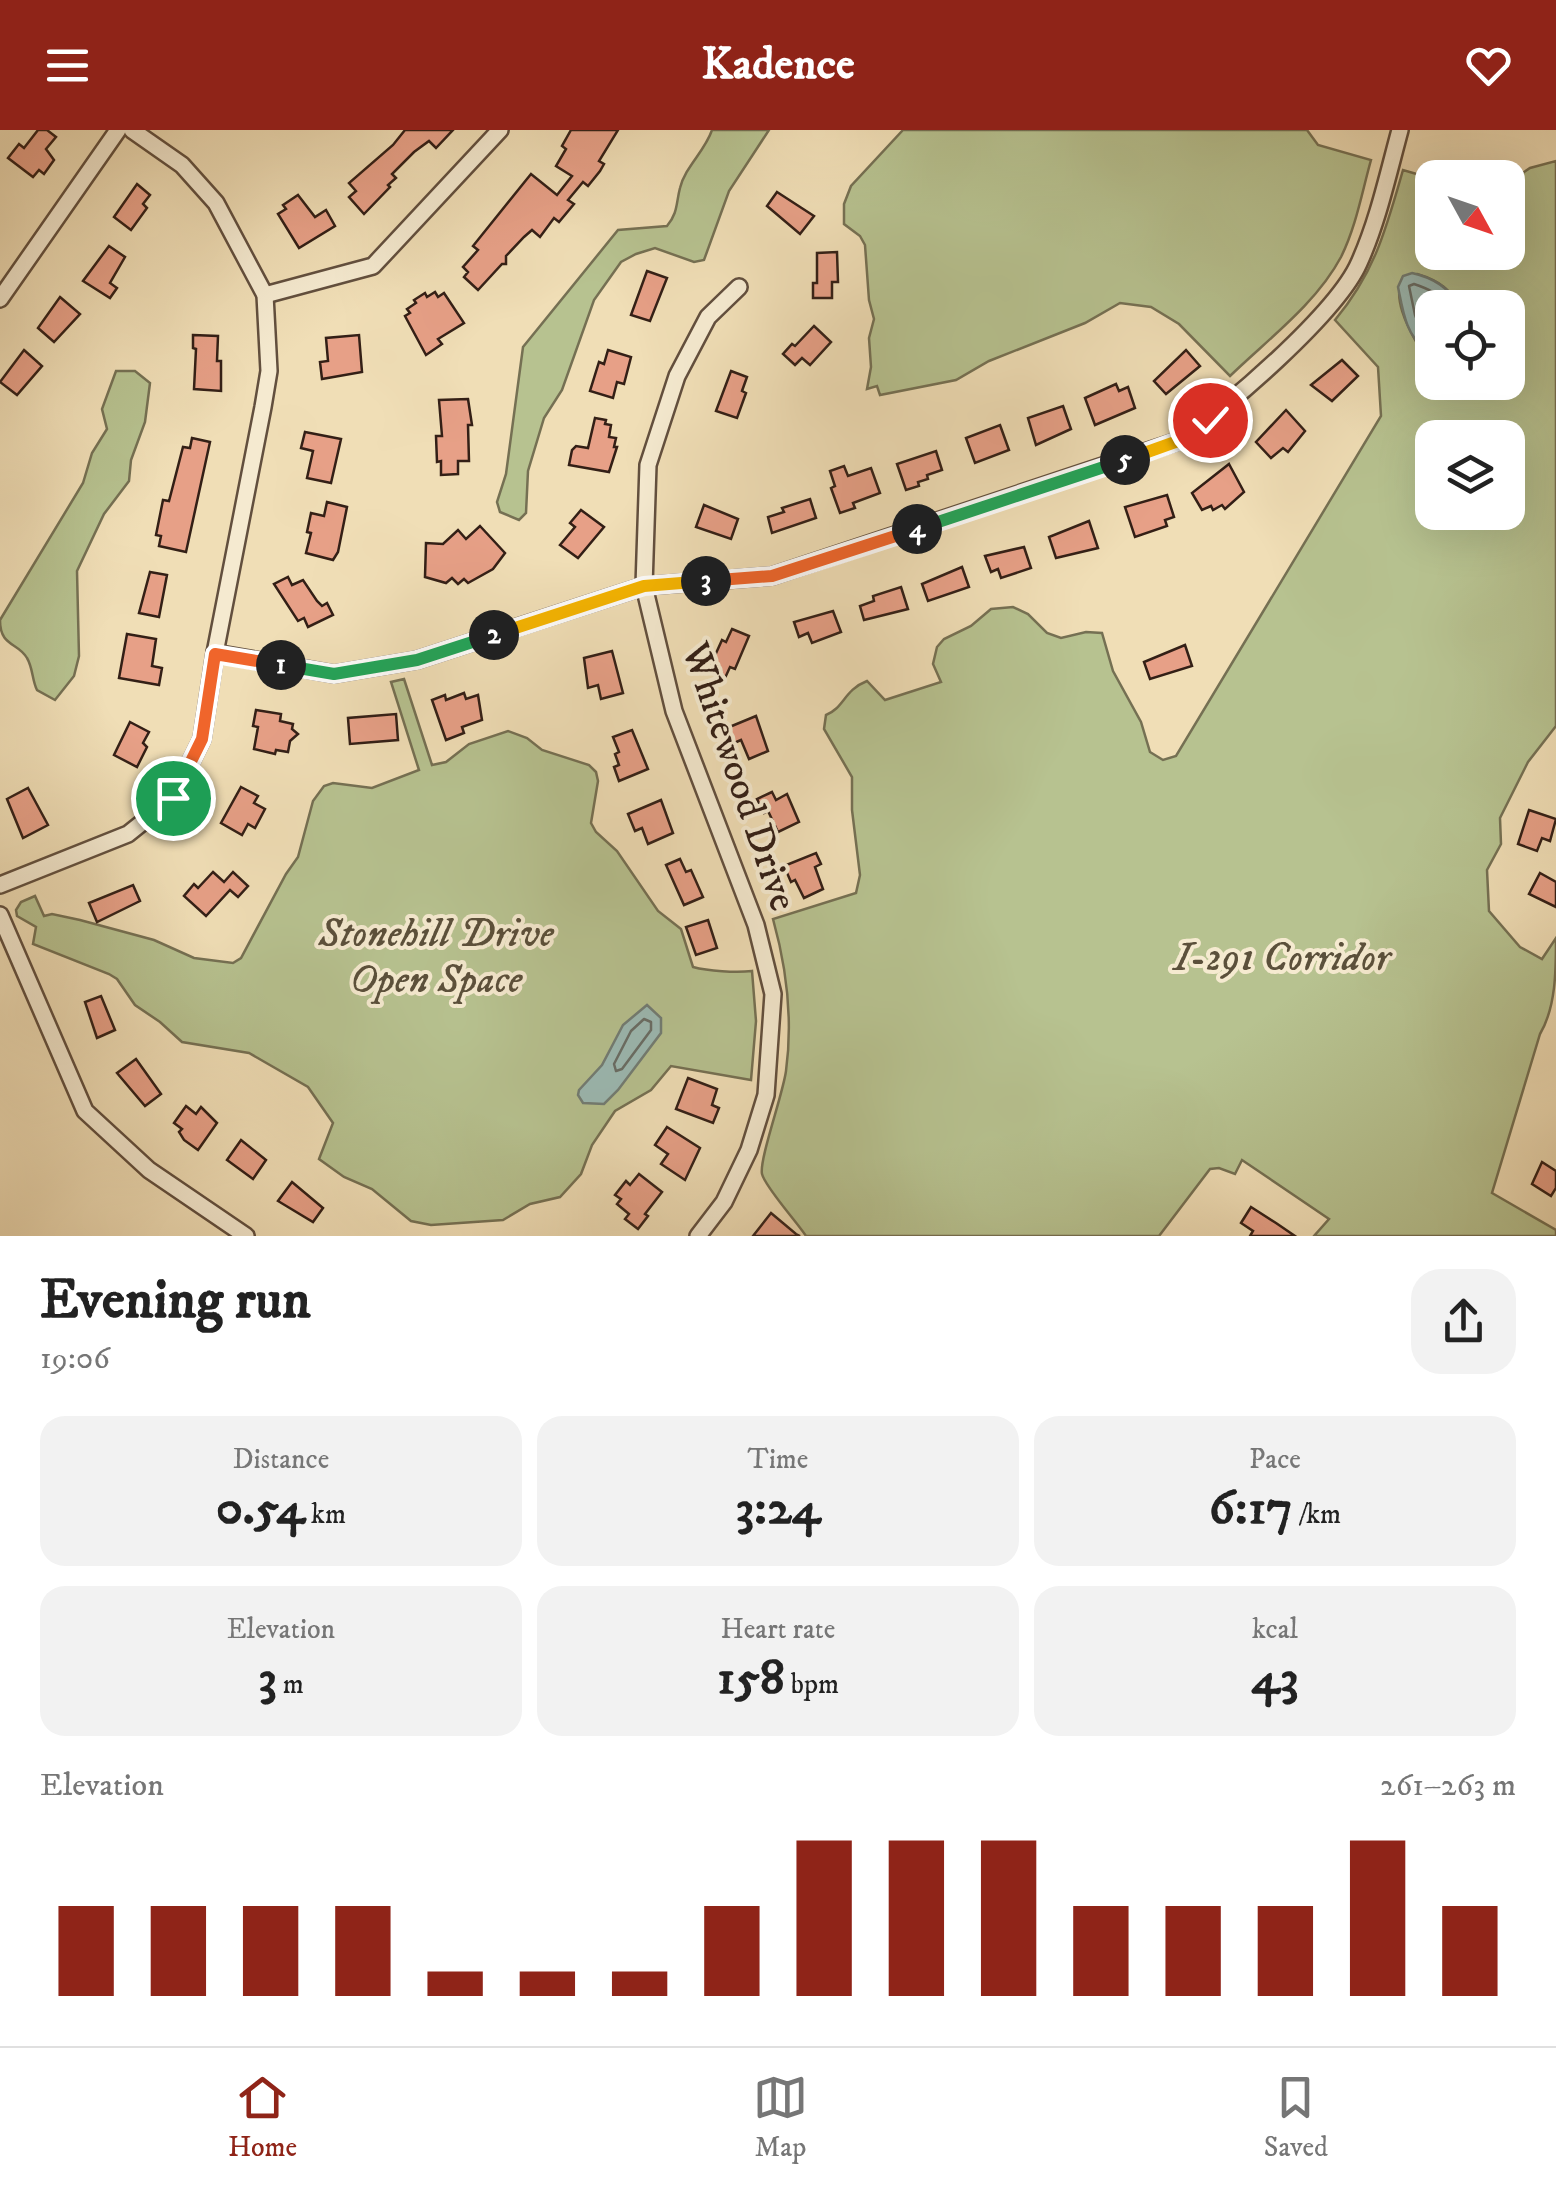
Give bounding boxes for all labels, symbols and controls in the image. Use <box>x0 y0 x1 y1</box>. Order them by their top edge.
text: Kadence <box>701 37 855 93</box>
icon: menu <box>40 38 95 93</box>
icon: heart <box>1461 38 1516 93</box>
north arrow <box>1415 160 1525 270</box>
map controls <box>1415 160 1525 530</box>
button: locate <box>1415 290 1525 400</box>
pin <box>1168 378 1253 463</box>
icon: check <box>1183 393 1238 448</box>
button: layers <box>1415 420 1525 530</box>
pin: 5 <box>1100 435 1150 485</box>
text: 5 <box>1118 442 1132 477</box>
pin: 4 <box>892 504 942 554</box>
text: 4 <box>909 511 925 546</box>
pin: 3 <box>681 556 731 606</box>
text: 3 <box>701 563 711 598</box>
pin: 2 <box>469 610 519 660</box>
text: 2 <box>487 617 501 652</box>
street label: Whitewood Drive <box>668 635 807 918</box>
pin: 1 <box>256 640 306 690</box>
text: 1 <box>276 647 286 682</box>
pin <box>131 756 216 841</box>
icon: arrive <box>146 771 201 826</box>
park label: Stonehill Drive Open Space <box>317 910 555 1006</box>
park label: I-291 Corridor <box>1171 934 1393 984</box>
text: Evening run <box>40 1267 311 1336</box>
button: share <box>1411 1269 1516 1374</box>
text: 19:06 <box>40 1339 110 1379</box>
text: Distance <box>233 1442 329 1477</box>
text: Time <box>748 1442 808 1477</box>
text: Pace <box>1249 1442 1301 1477</box>
text: 0.54 <box>216 1477 305 1540</box>
text: 3:24 <box>735 1477 821 1540</box>
text: 6:17 <box>1209 1477 1293 1540</box>
text: km <box>305 1497 346 1532</box>
text: /km <box>1293 1497 1341 1532</box>
text: Elevation <box>227 1612 335 1647</box>
text: Heart rate <box>721 1612 835 1647</box>
text: kcal <box>1252 1612 1298 1647</box>
text: 3 <box>258 1647 277 1710</box>
text: 158 <box>717 1647 785 1710</box>
text: 43 <box>1251 1647 1299 1710</box>
text: m <box>277 1667 304 1702</box>
text: bpm <box>785 1667 839 1702</box>
text: Elevation <box>40 1766 164 1806</box>
text: 261–263 m <box>1380 1766 1516 1806</box>
tab: Home <box>228 2070 297 2165</box>
tab: Map <box>753 2070 808 2165</box>
tab: Saved <box>1264 2070 1328 2165</box>

